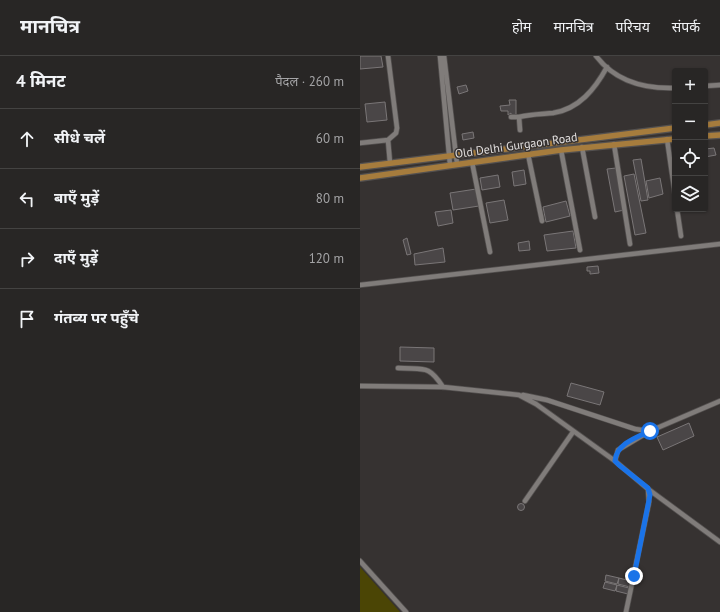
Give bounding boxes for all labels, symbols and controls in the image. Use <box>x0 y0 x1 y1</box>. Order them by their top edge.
text: मानचित्र <box>20 14 80 38</box>
text: होम <box>512 18 531 36</box>
text: मानचित्र <box>553 18 594 36</box>
text: परिचय <box>616 18 650 36</box>
text: संपर्क <box>672 18 700 36</box>
map controls <box>672 68 708 212</box>
button: + <box>672 68 708 104</box>
text: 4 मिनट <box>16 70 66 92</box>
text: पैदल · 260 m <box>275 73 344 90</box>
button: − <box>672 104 708 140</box>
icon: ahead <box>16 128 38 150</box>
text: सीधे चलें <box>54 128 105 147</box>
street label: Old Delhi Gurgaon Road <box>454 129 578 161</box>
text: 60 m <box>316 130 344 147</box>
button: locate <box>672 140 708 176</box>
button: layers <box>672 176 708 212</box>
icon: left <box>16 188 38 210</box>
text: बाएँ मुड़ें <box>54 188 99 207</box>
text: 80 m <box>316 190 344 207</box>
icon: right <box>16 248 38 270</box>
text: दाएँ मुड़ें <box>54 248 98 267</box>
text: 120 m <box>309 250 344 267</box>
icon: arrive <box>16 308 38 330</box>
text: गंतव्य पर पहुँचे <box>54 308 139 327</box>
route start <box>641 422 659 440</box>
route end <box>625 567 643 585</box>

